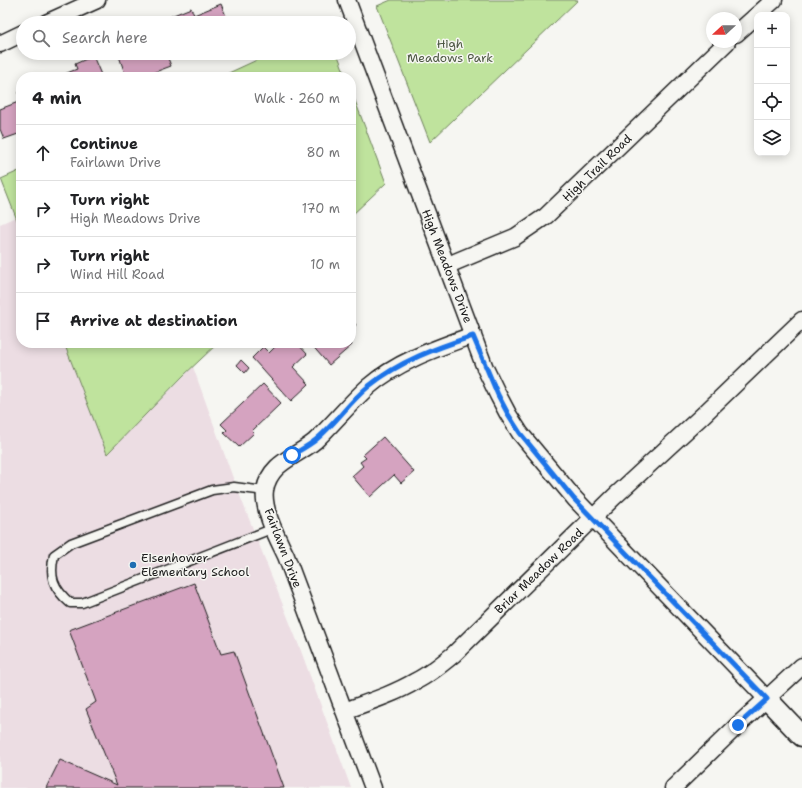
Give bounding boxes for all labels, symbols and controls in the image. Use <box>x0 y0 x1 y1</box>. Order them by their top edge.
north arrow <box>706 12 742 48</box>
map controls <box>754 12 790 156</box>
button: + <box>754 12 790 48</box>
search box <box>16 16 356 60</box>
icon: search <box>30 27 52 49</box>
text: Search here <box>62 28 148 48</box>
park label: High Meadows Park <box>407 36 493 66</box>
button: − <box>754 48 790 84</box>
button: locate <box>754 84 790 120</box>
text: 4 min <box>32 87 82 109</box>
text: Walk · 260 m <box>254 90 340 107</box>
button: layers <box>754 120 790 156</box>
street label: High Trail Road <box>559 131 635 205</box>
text: Continue <box>70 134 138 154</box>
icon: ahead <box>32 142 54 164</box>
text: 80 m <box>306 144 340 161</box>
text: Fairlawn Drive <box>70 154 161 171</box>
text: Turn right <box>70 190 150 210</box>
icon: right <box>32 198 54 220</box>
text: 170 m <box>302 200 340 217</box>
street label: High Meadows Drive <box>418 207 476 325</box>
text: High Meadows Drive <box>70 210 201 227</box>
text: Turn right <box>70 246 150 266</box>
icon: right <box>32 254 54 276</box>
text: 10 m <box>310 256 340 273</box>
text: Wind Hill Road <box>70 266 164 283</box>
icon: arrive <box>32 310 54 332</box>
text: Arrive at destination <box>70 311 238 331</box>
route start <box>283 446 301 464</box>
street label: Fairlawn Drive <box>260 506 306 590</box>
street label: Briar Meadow Road <box>491 524 587 617</box>
place label: Eisenhower Elementary School <box>141 550 249 580</box>
marker: Eisenhower Elementary School <box>128 560 138 570</box>
route end <box>729 716 747 734</box>

